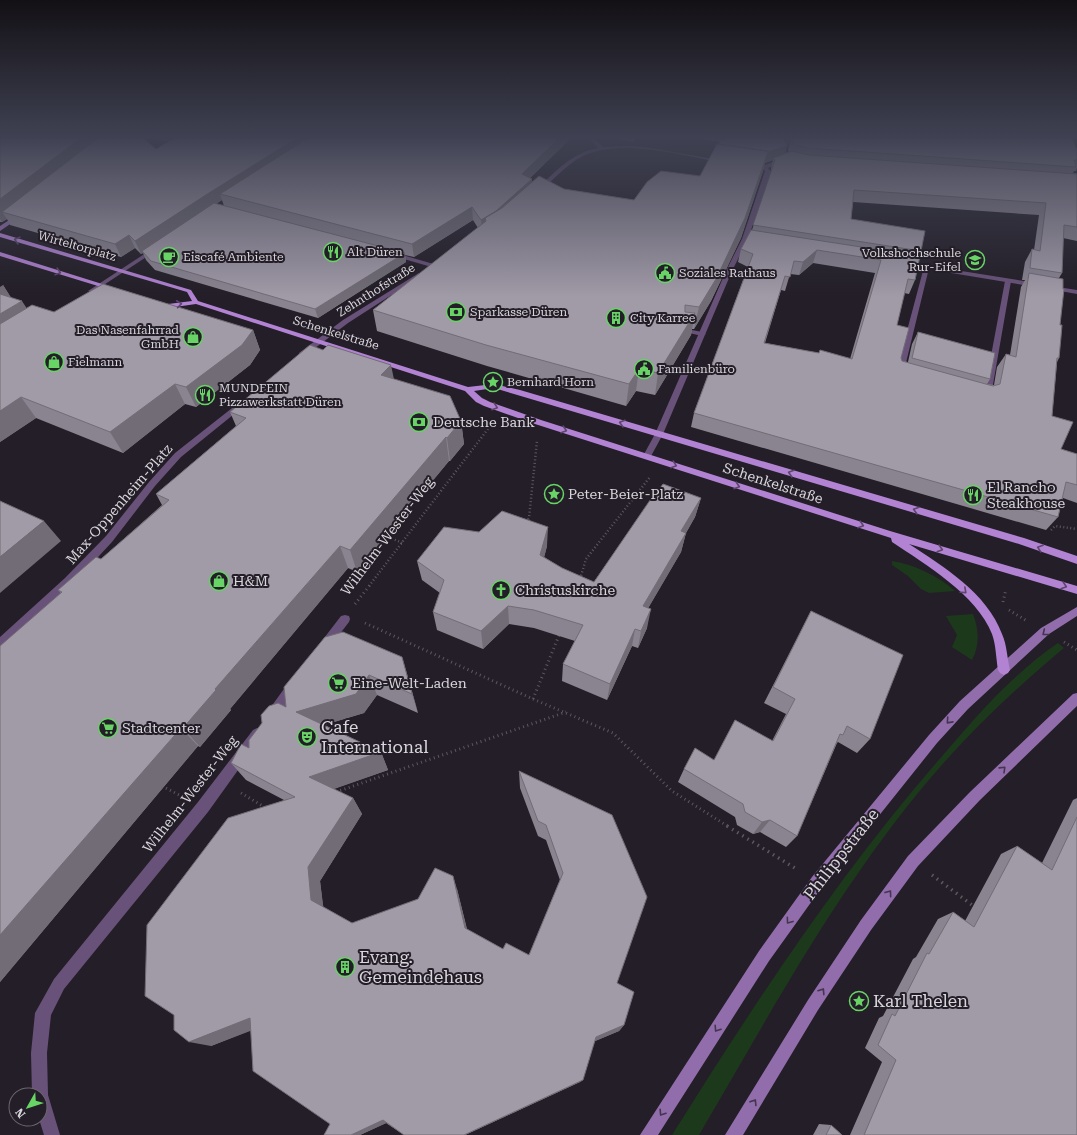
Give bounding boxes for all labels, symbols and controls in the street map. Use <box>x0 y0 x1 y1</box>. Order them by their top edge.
street label: Wirteltorplatz <box>36 228 118 264</box>
one-way arrow <box>13 236 20 245</box>
restaurant icon: Alt Düren <box>322 241 344 263</box>
place label: Alt Düren <box>347 245 403 259</box>
cafe icon: Eiscafé Ambiente <box>158 246 180 268</box>
place label: Volkshochschule Rur-Eifel <box>862 246 961 274</box>
school or university icon: Volkshochschule Rur-Eifel <box>964 249 986 271</box>
place label: Eiscafé Ambiente <box>183 250 284 264</box>
street label: Zehnthofstraße <box>334 260 418 320</box>
public building icon: Soziales Rathaus <box>654 262 676 284</box>
place label: Soziales Rathaus <box>679 266 776 280</box>
one-way arrow <box>54 267 61 276</box>
one-way arrow <box>176 300 182 309</box>
bank icon: Sparkasse Düren <box>445 301 467 323</box>
place label: Sparkasse Düren <box>470 305 567 319</box>
building icon: City Karree <box>605 307 627 329</box>
place label: City Karree <box>630 311 696 325</box>
street label: Schenkelstraße <box>291 313 381 353</box>
place label: Das Nasenfahrrad GmbH <box>76 323 179 351</box>
shop icon: Das Nasenfahrrad GmbH <box>182 326 204 348</box>
shop icon: Fielmann <box>43 351 65 373</box>
place label: Fielmann <box>68 355 122 369</box>
public building icon: Familienbüro <box>633 358 655 380</box>
place label: Familienbüro <box>658 362 735 376</box>
place icon: Bernhard Horn <box>482 371 504 393</box>
place label: Bernhard Horn <box>507 375 594 389</box>
place label: MUNDFEIN Pizzawerkstatt Düren <box>219 381 342 409</box>
restaurant icon: MUNDFEIN Pizzawerkstatt Düren <box>194 384 216 406</box>
one-way arrow <box>491 402 498 411</box>
bank icon: Deutsche Bank <box>408 411 430 433</box>
place label: Deutsche Bank <box>433 414 535 430</box>
one-way arrow <box>619 419 626 428</box>
one-way arrow <box>561 425 568 434</box>
street label: Max-Oppenheim-Platz <box>63 440 176 567</box>
street label: Schenkelstraße <box>721 459 825 507</box>
one-way arrow <box>670 460 677 468</box>
one-way arrow <box>788 469 795 478</box>
street label: Wilhelm-Wester-Weg <box>337 474 437 598</box>
place label: El Rancho Steakhouse <box>987 479 1065 511</box>
one-way arrow <box>733 481 740 490</box>
place icon: Peter-Beier-Platz <box>543 483 565 505</box>
restaurant icon: El Rancho Steakhouse <box>962 484 984 506</box>
place label: Peter-Beier-Platz <box>568 486 684 502</box>
one-way arrow <box>913 506 920 515</box>
one-way arrow <box>857 520 864 529</box>
one-way arrow <box>936 544 943 553</box>
one-way arrow <box>1037 544 1044 552</box>
shop icon: H&M <box>208 570 230 592</box>
place label: H&M <box>233 573 268 589</box>
church icon: Christuskirche <box>490 579 512 601</box>
place label: Christuskirche <box>515 582 615 598</box>
one-way arrow <box>1061 582 1068 590</box>
one-way arrow <box>960 587 967 594</box>
one-way arrow <box>1042 628 1049 635</box>
supermarket icon: Eine-Welt-Laden <box>327 672 349 694</box>
place label: Eine-Welt-Laden <box>352 675 467 691</box>
one-way arrow <box>947 716 954 724</box>
supermarket icon: Stadtcenter <box>97 717 119 739</box>
place label: Cafe International <box>321 717 428 757</box>
place label: Stadtcenter <box>122 720 201 736</box>
theatre icon: Cafe International <box>296 726 318 748</box>
street label: Wilhelm-Wester-Weg <box>139 732 241 856</box>
one-way arrow <box>998 766 1006 773</box>
street label: Philippstraße <box>799 804 883 904</box>
one-way arrow <box>884 891 891 898</box>
one-way arrow <box>787 916 794 923</box>
place label: Evang. Gemeindehaus <box>359 947 482 987</box>
building icon: Evang. Gemeindehaus <box>334 956 356 978</box>
one-way arrow <box>818 989 825 996</box>
place icon: Karl Thelen <box>848 990 870 1012</box>
place label: Karl Thelen <box>873 991 968 1011</box>
one-way arrow <box>714 1025 722 1032</box>
north arrow <box>8 1087 48 1127</box>
one-way arrow <box>749 1099 756 1106</box>
text: N <box>13 1105 28 1120</box>
one-way arrow <box>659 1109 667 1116</box>

